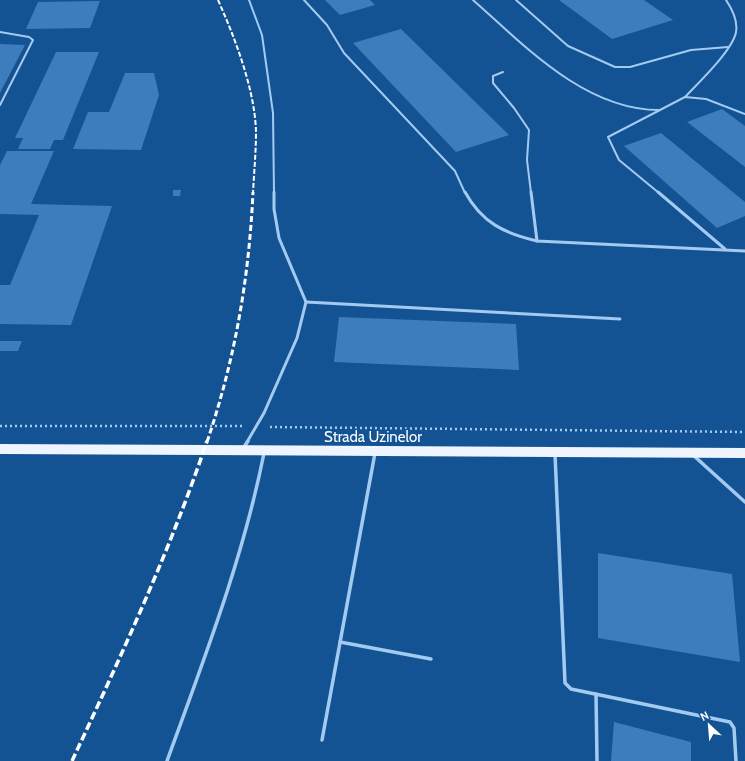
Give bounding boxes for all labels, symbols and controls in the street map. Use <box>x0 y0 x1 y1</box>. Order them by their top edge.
street label: Strada Uzinelor <box>324 428 422 446</box>
north arrow <box>689 705 729 745</box>
text: N <box>698 708 711 724</box>

